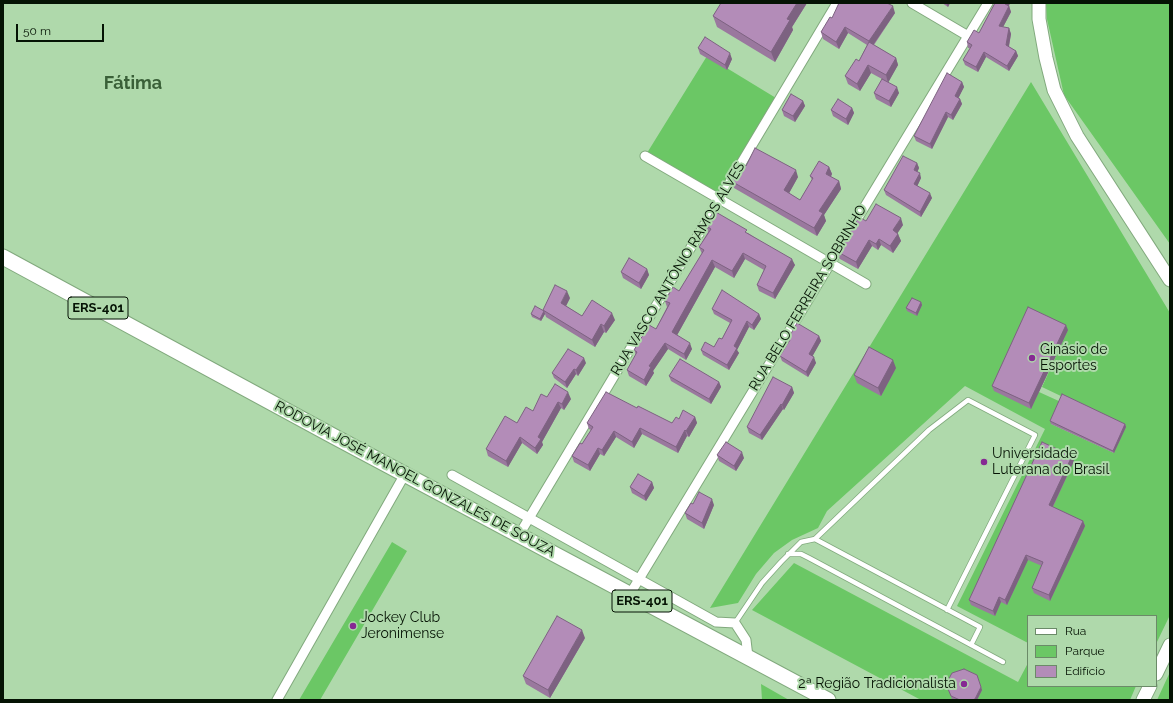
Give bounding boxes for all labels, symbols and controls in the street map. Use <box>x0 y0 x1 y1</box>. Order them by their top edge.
scale bar <box>18 16 106 42</box>
text: 50 m <box>23 24 51 38</box>
district label: Fátima <box>104 73 162 95</box>
street label: RUA VASCO ANTÔNIO RAMOS ALVES <box>607 159 749 379</box>
street label: RUA BELO FERREIRA SOBRINHO <box>746 202 870 394</box>
road number: ERS-401 <box>68 297 128 319</box>
place label: Ginásio de Esportes <box>1040 342 1108 374</box>
marker: Ginásio de Esportes <box>1027 353 1037 363</box>
street label: RODOVIA JOSÉ MANOEL GONZALES DE SOUZA <box>272 398 558 560</box>
place label: Universidade Luterana do Brasil <box>992 446 1109 478</box>
marker: Universidade Luterana do Brasil <box>979 457 989 467</box>
road number: ERS-401 <box>612 590 672 612</box>
place label: Jockey Club Jeronimense <box>361 610 444 642</box>
legend <box>1027 615 1157 687</box>
marker: Jockey Club Jeronimense <box>348 621 358 631</box>
text: Rua <box>1065 624 1086 638</box>
text: Parque <box>1065 644 1105 658</box>
text: Edifício <box>1065 664 1105 678</box>
place label: 2ª Região Tradicionalista <box>798 676 956 692</box>
marker: 2ª Região Tradicionalista <box>959 679 969 689</box>

